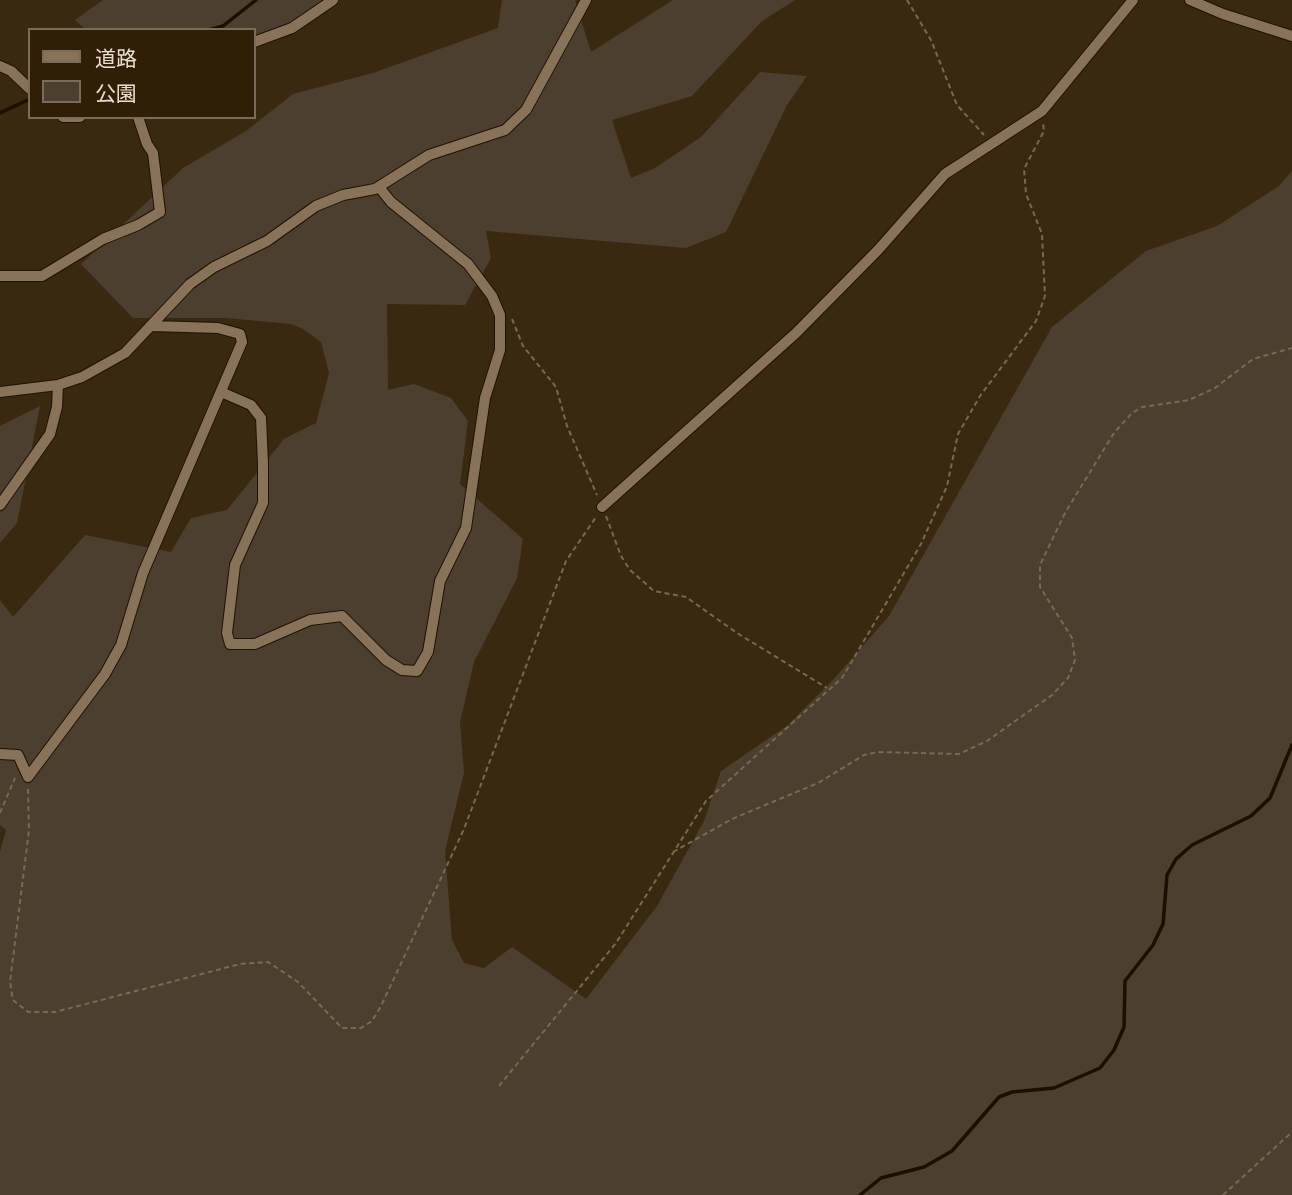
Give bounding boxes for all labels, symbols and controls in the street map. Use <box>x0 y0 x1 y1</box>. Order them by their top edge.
legend <box>28 28 256 119</box>
text: 道路 <box>95 46 137 72</box>
text: 公園 <box>95 81 137 107</box>

